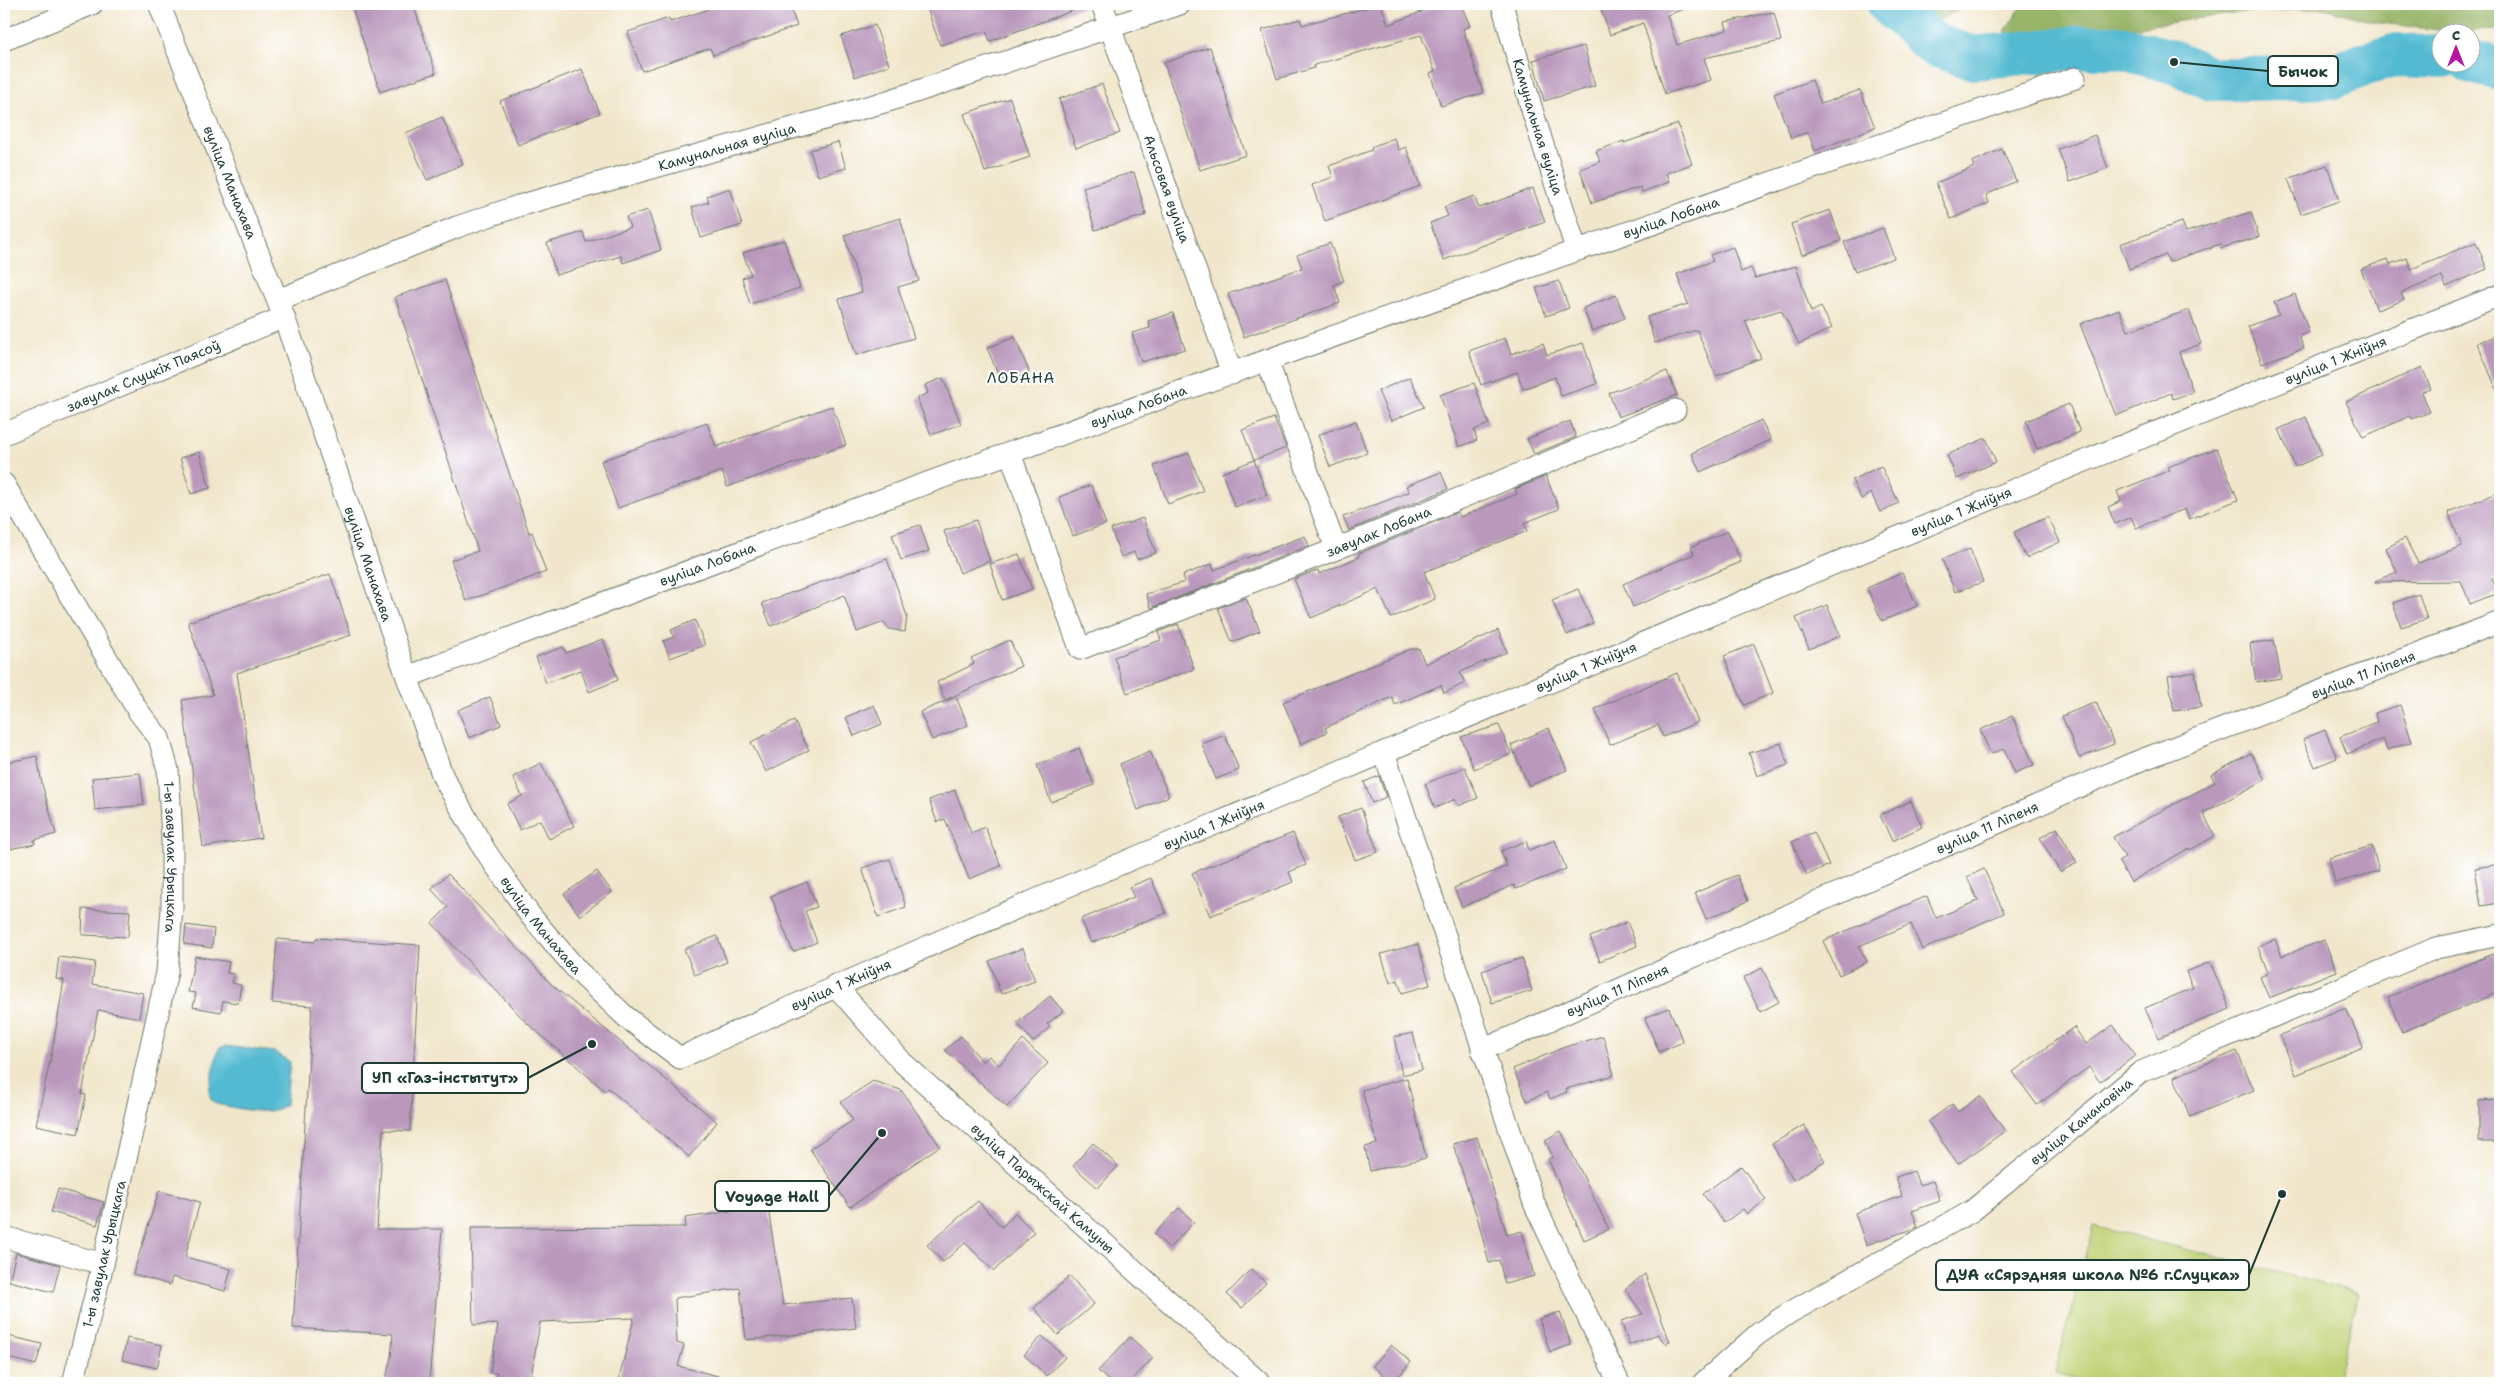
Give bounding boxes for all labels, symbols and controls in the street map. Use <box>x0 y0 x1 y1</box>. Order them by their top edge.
north arrow <box>2432 22 2482 72</box>
text: С <box>2452 26 2460 44</box>
street label: Камунальная вуліца <box>1509 56 1567 198</box>
callout: Бычок <box>2268 56 2338 86</box>
text: Бычок <box>2278 62 2329 82</box>
street label: Камунальная вуліца <box>656 119 798 175</box>
street label: вуліца Манахава <box>199 123 261 242</box>
street label: Альсовая вуліца <box>1140 132 1194 246</box>
street label: вуліца Лобана <box>1620 192 1722 243</box>
street label: вуліца 1 Жніўня <box>2282 332 2389 388</box>
street label: завулак Слуцкіх Паясоў <box>64 336 223 416</box>
district label: ЛОБАНА <box>987 368 1055 388</box>
street label: вуліца Лобана <box>1088 381 1189 432</box>
street label: вуліца 1 Жніўня <box>1908 483 2014 540</box>
street label: завулак Лобана <box>1324 502 1434 561</box>
street label: вуліца Манахава <box>340 504 396 624</box>
street label: вуліца Лобана <box>657 538 758 590</box>
street label: вуліца 1 Жніўня <box>1533 638 1639 696</box>
street label: вуліца 11 Ліпеня <box>2309 646 2418 703</box>
street label: 1-ы завулак Урыцкага <box>160 781 181 933</box>
street label: вуліца 1 Жніўня <box>1161 795 1267 854</box>
street label: вуліца 11 Ліпеня <box>1933 797 2041 858</box>
street label: вуліца Манахава <box>497 873 586 978</box>
street label: вуліца 1 Жніўня <box>788 954 894 1015</box>
street label: вуліца 11 Ліпеня <box>1563 960 1671 1021</box>
callout: УП «Газ-інстытут» <box>362 1063 528 1093</box>
text: УП «Газ-інстытут» <box>372 1068 518 1088</box>
street label: вуліца Канановіча <box>2026 1073 2136 1169</box>
street label: вуліца Парыжскай Камуны <box>967 1119 1118 1257</box>
street label: 1-ы завулак Урыцкага <box>78 1178 130 1330</box>
callout: Voyage Hall <box>715 1181 829 1211</box>
text: Voyage Hall <box>725 1187 819 1207</box>
callout: ДУА «Сярэдняя школа №6 г.Слуцка» <box>1936 1260 2249 1290</box>
text: ДУА «Сярэдняя школа №6 г.Слуцка» <box>1946 1265 2240 1285</box>

